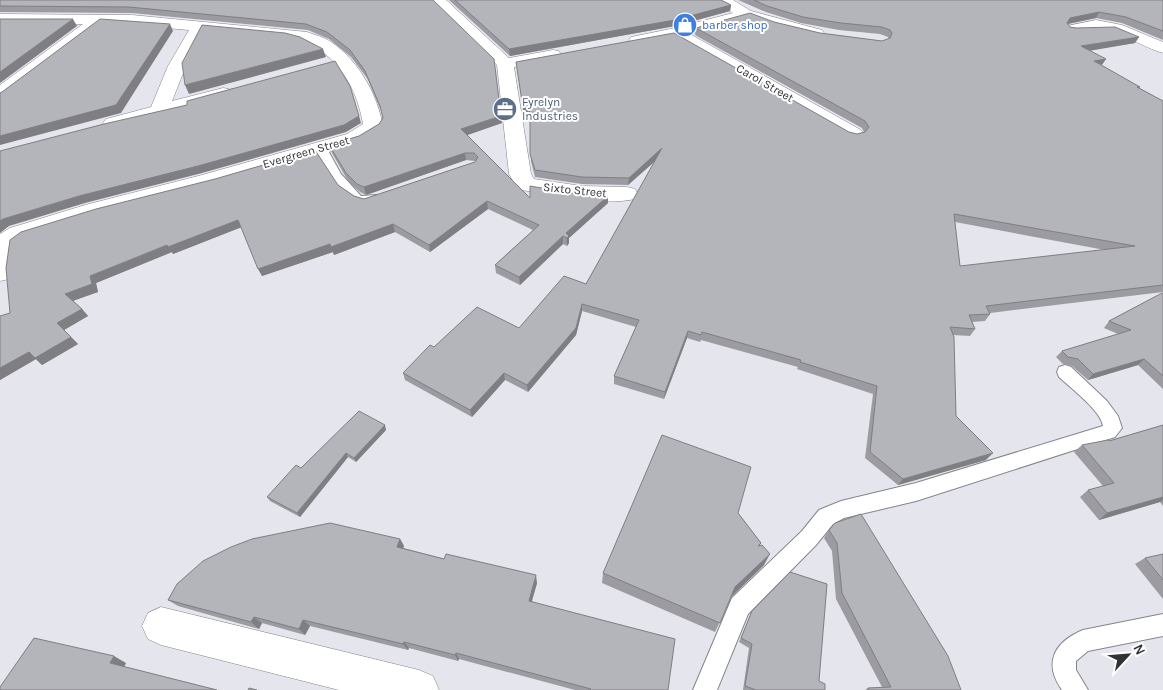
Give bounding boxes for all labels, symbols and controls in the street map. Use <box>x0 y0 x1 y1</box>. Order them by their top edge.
shop icon: barber shop <box>672 12 698 38</box>
place label: barber shop <box>702 18 768 32</box>
street label: Carol Street <box>734 61 797 105</box>
place label: Fyrelyn Industries <box>522 95 578 123</box>
office icon: Fyrelyn Industries <box>492 96 518 122</box>
street label: Evergreen Street <box>261 133 351 171</box>
street label: Sixto Street <box>543 180 608 200</box>
north arrow <box>1103 630 1153 680</box>
text: N <box>1129 641 1149 658</box>

